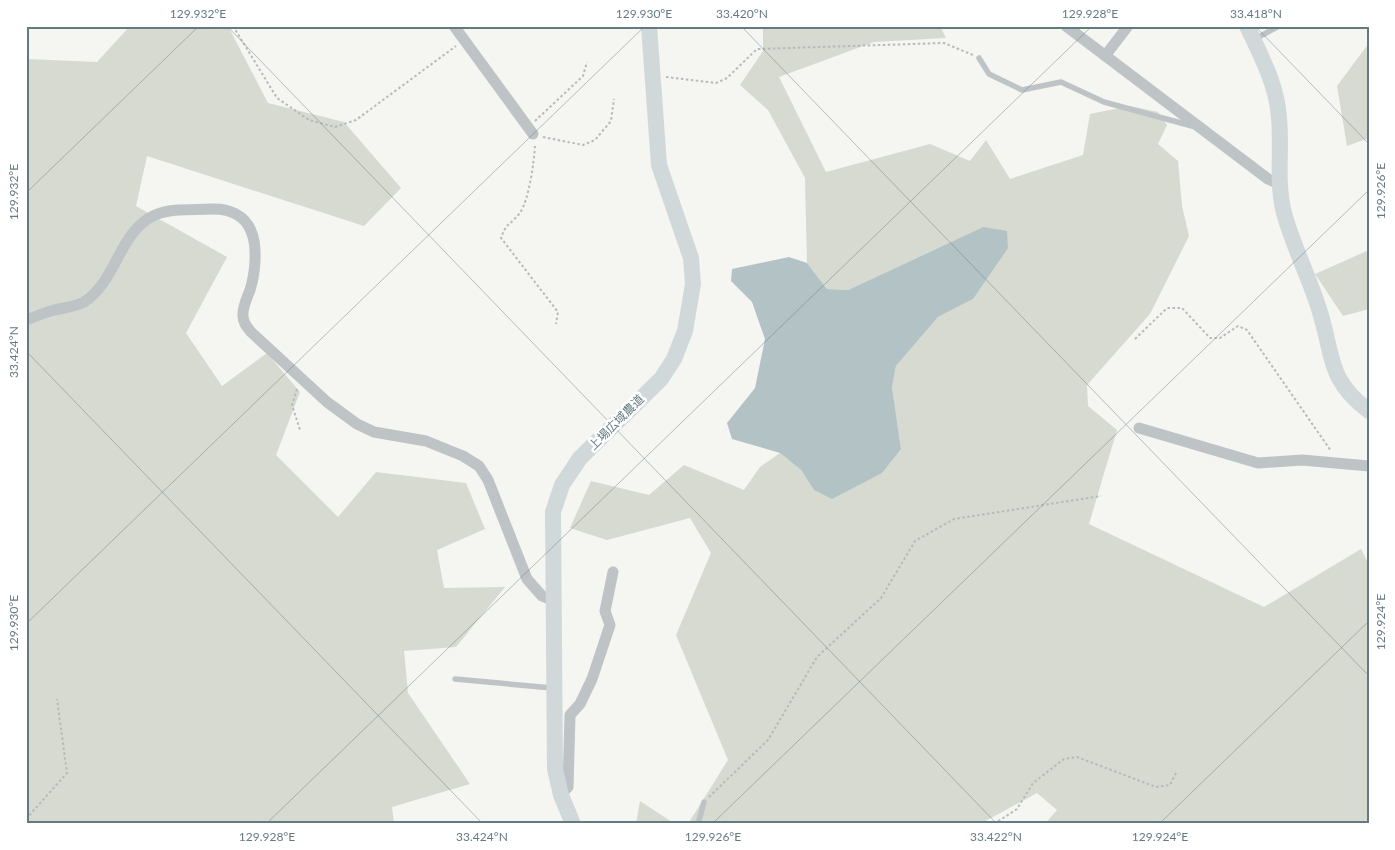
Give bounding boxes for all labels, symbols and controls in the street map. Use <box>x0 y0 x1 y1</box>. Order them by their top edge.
text: 129.932°E <box>170 6 226 21</box>
text: 129.930°E <box>616 6 672 21</box>
text: 33.420°N <box>716 6 768 21</box>
text: 129.928°E <box>1062 6 1118 21</box>
text: 33.418°N <box>1230 6 1282 21</box>
text: 129.926°E <box>1373 163 1388 219</box>
text: 129.932°E <box>6 164 21 220</box>
text: 33.424°N <box>6 326 21 378</box>
street label: 上場広域農道 <box>585 391 647 453</box>
text: 129.924°E <box>1373 594 1388 650</box>
text: 129.930°E <box>6 595 21 651</box>
text: 129.928°E <box>239 829 295 844</box>
text: 33.424°N <box>456 829 508 844</box>
text: 129.926°E <box>685 829 741 844</box>
text: 33.422°N <box>970 829 1022 844</box>
text: 129.924°E <box>1132 829 1188 844</box>

